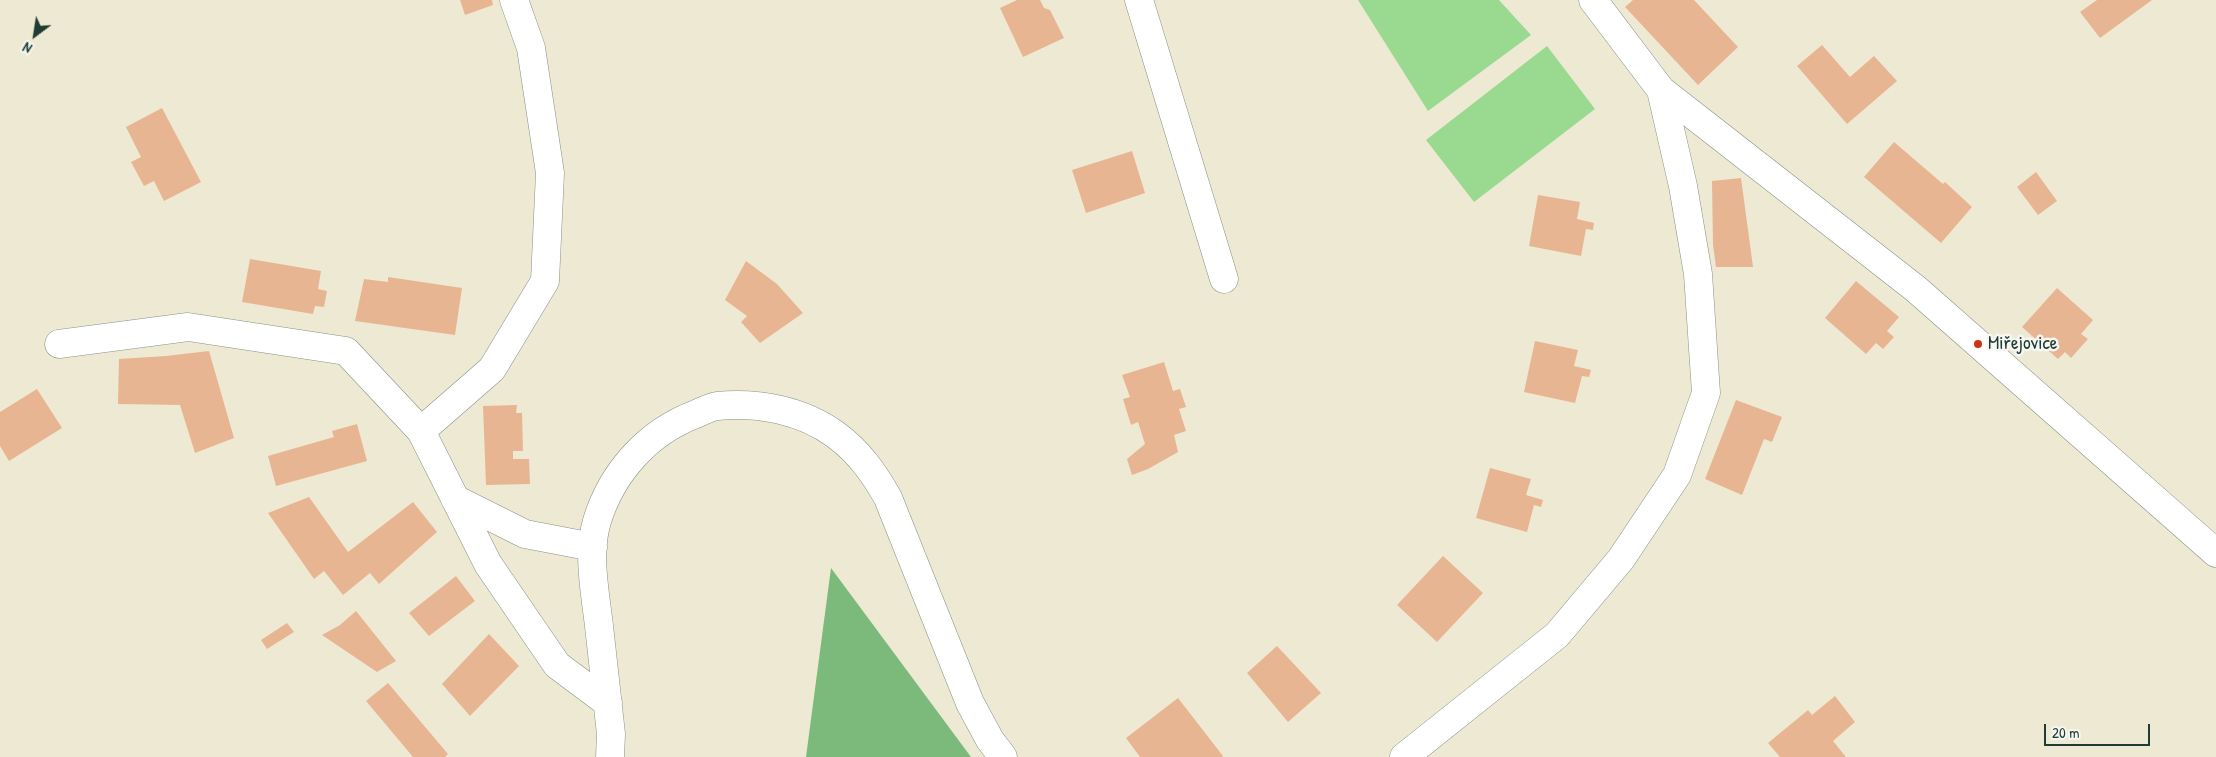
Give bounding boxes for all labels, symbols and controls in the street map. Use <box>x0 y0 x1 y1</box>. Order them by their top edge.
north arrow <box>10 10 60 60</box>
text: N <box>19 38 35 58</box>
place label: Miřejovice <box>1988 333 2057 355</box>
marker: Miřejovice <box>1972 338 1984 350</box>
scale bar <box>2046 714 2152 746</box>
text: 20 m <box>2052 722 2079 743</box>

